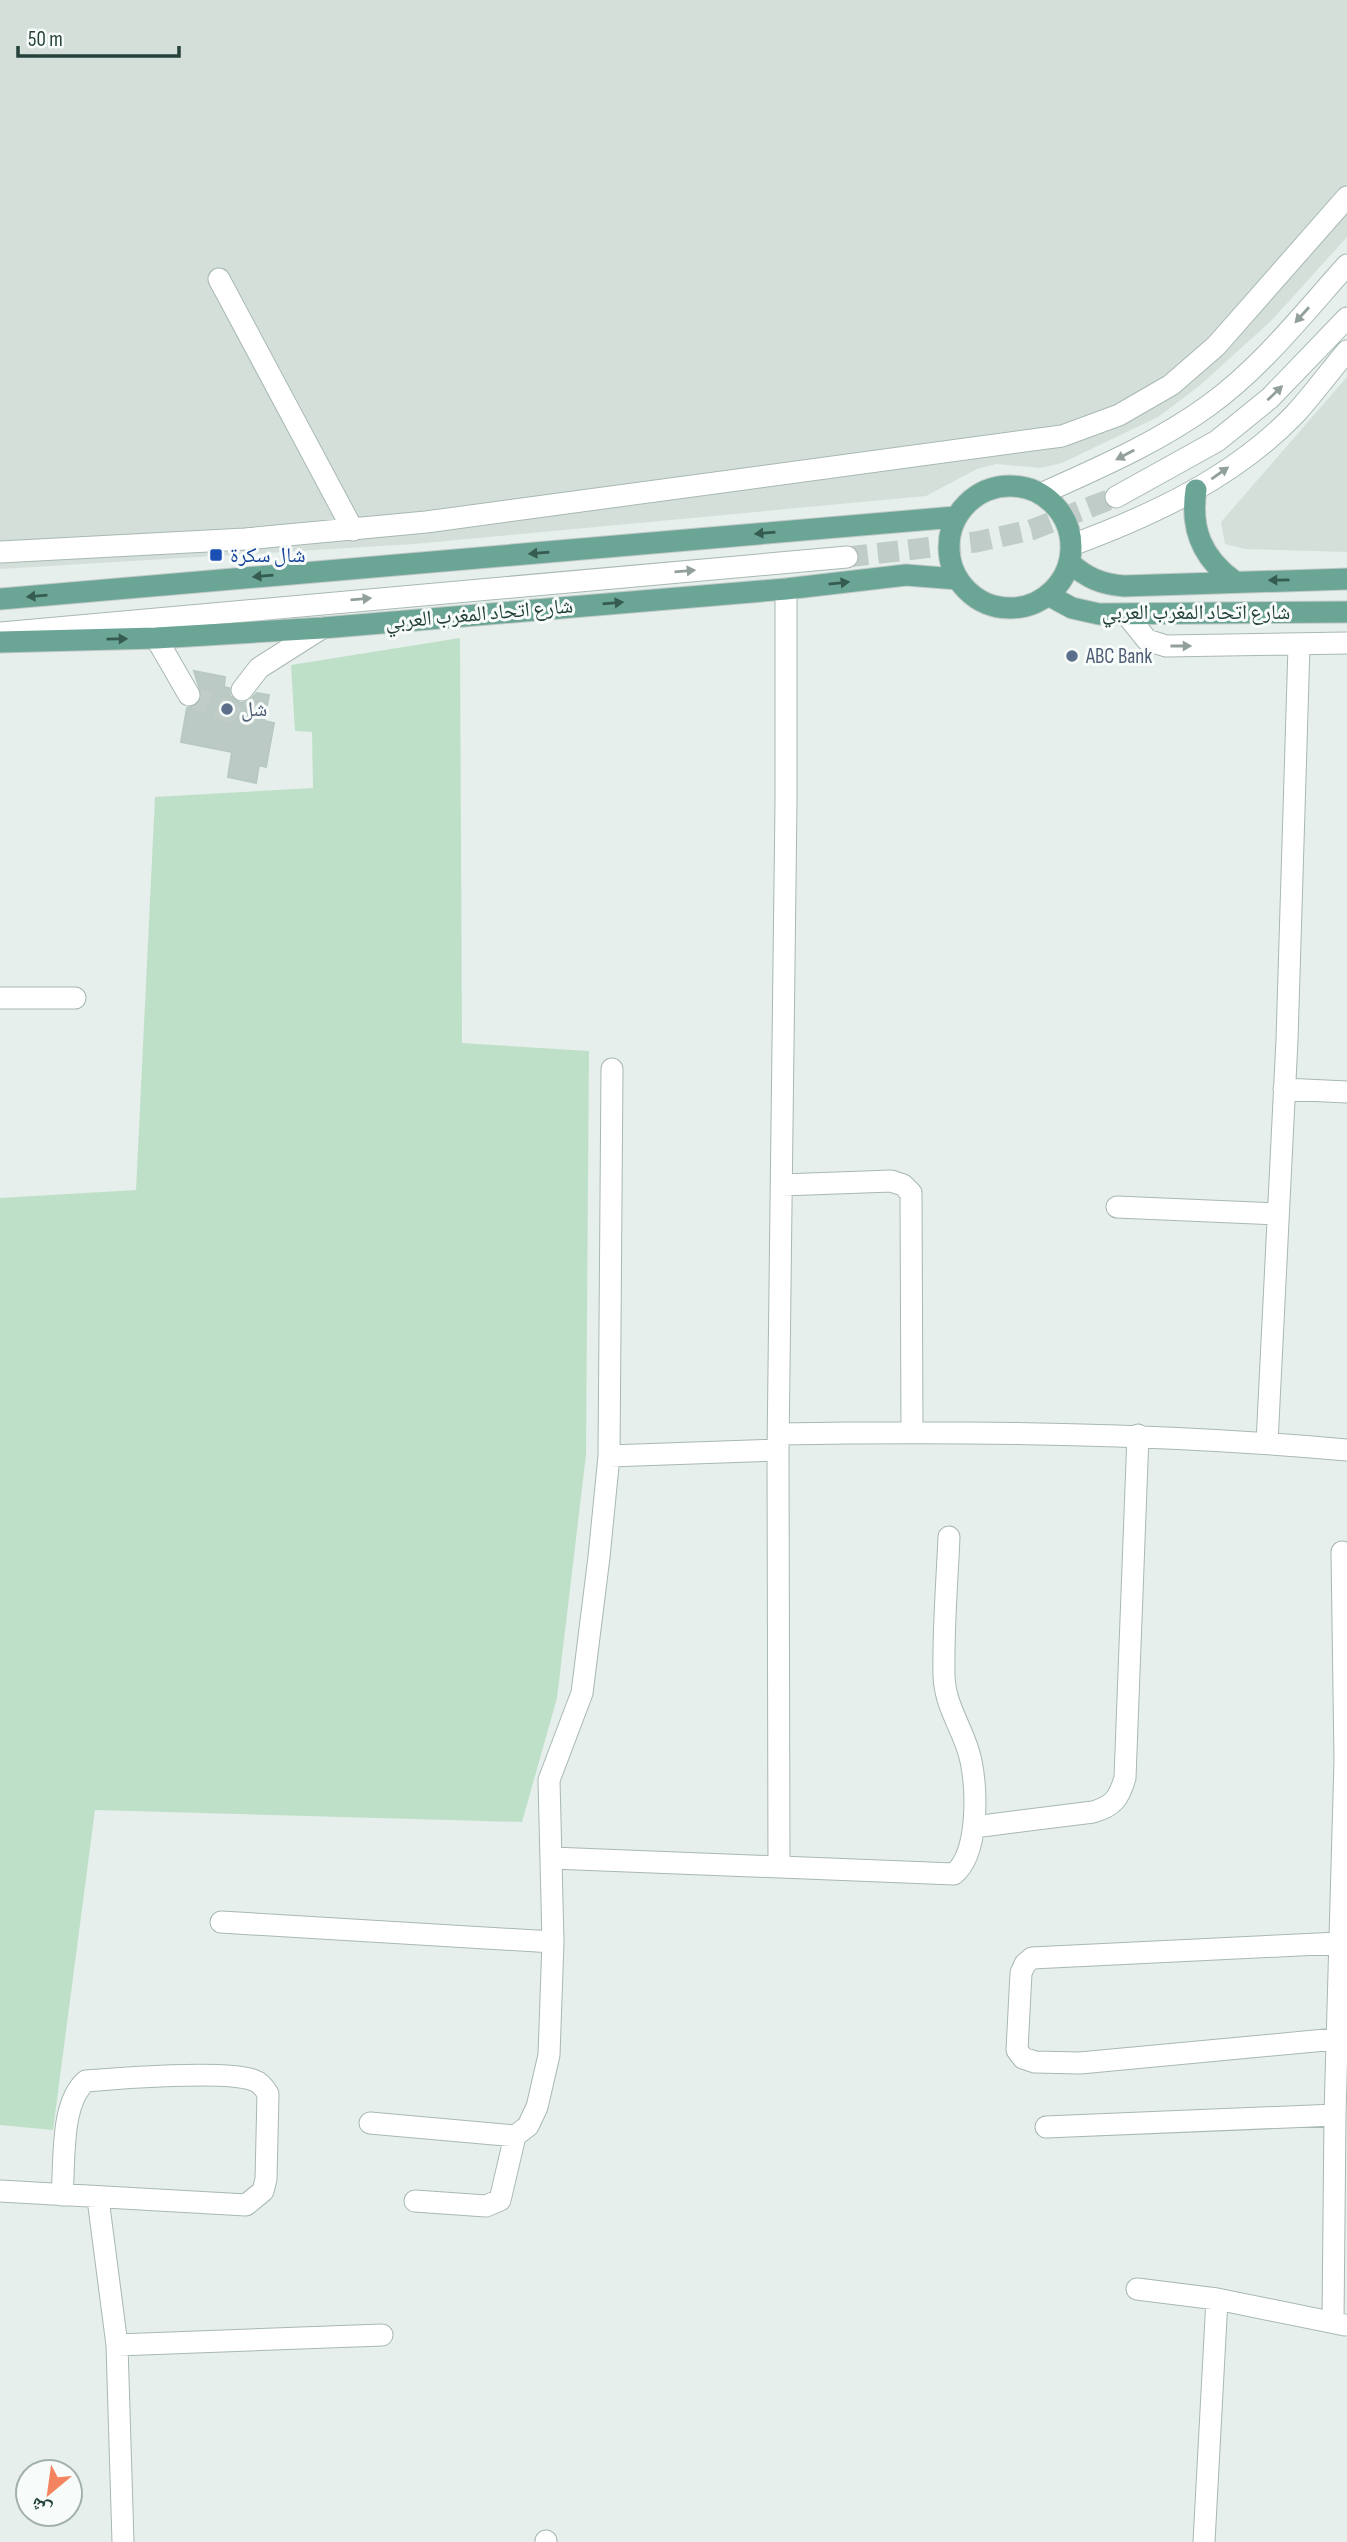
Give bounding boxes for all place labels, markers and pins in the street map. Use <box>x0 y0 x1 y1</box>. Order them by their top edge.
place label: شال سكرة <box>230 543 305 568</box>
marker: شال سكرة <box>208 547 224 563</box>
place label: ABC Bank <box>1085 644 1152 669</box>
marker: ABC Bank <box>1064 648 1080 664</box>
place label: شل <box>241 697 267 722</box>
marker: شل <box>219 701 235 717</box>

